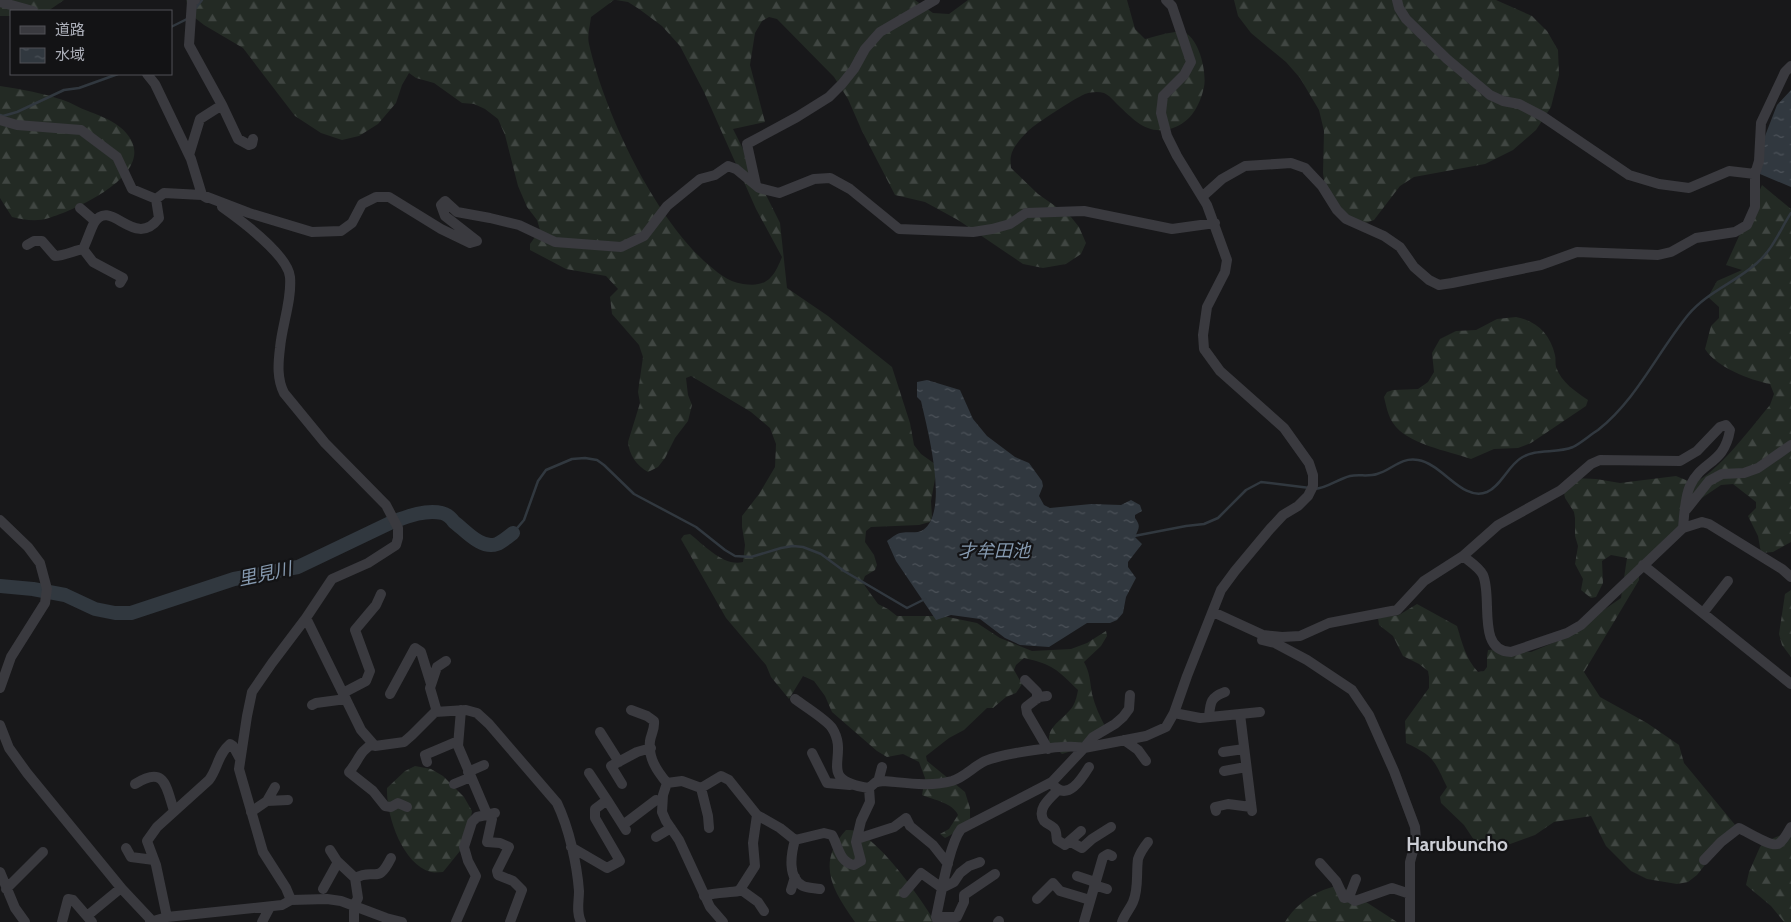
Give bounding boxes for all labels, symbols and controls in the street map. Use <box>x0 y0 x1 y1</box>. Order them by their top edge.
legend <box>10 10 172 75</box>
text: 道路 <box>55 21 85 39</box>
text: 水域 <box>55 46 85 64</box>
water label: 才牟田池 <box>958 540 1032 562</box>
water label: 里見川 <box>236 557 296 590</box>
district label: Harubuncho <box>1406 833 1508 856</box>

